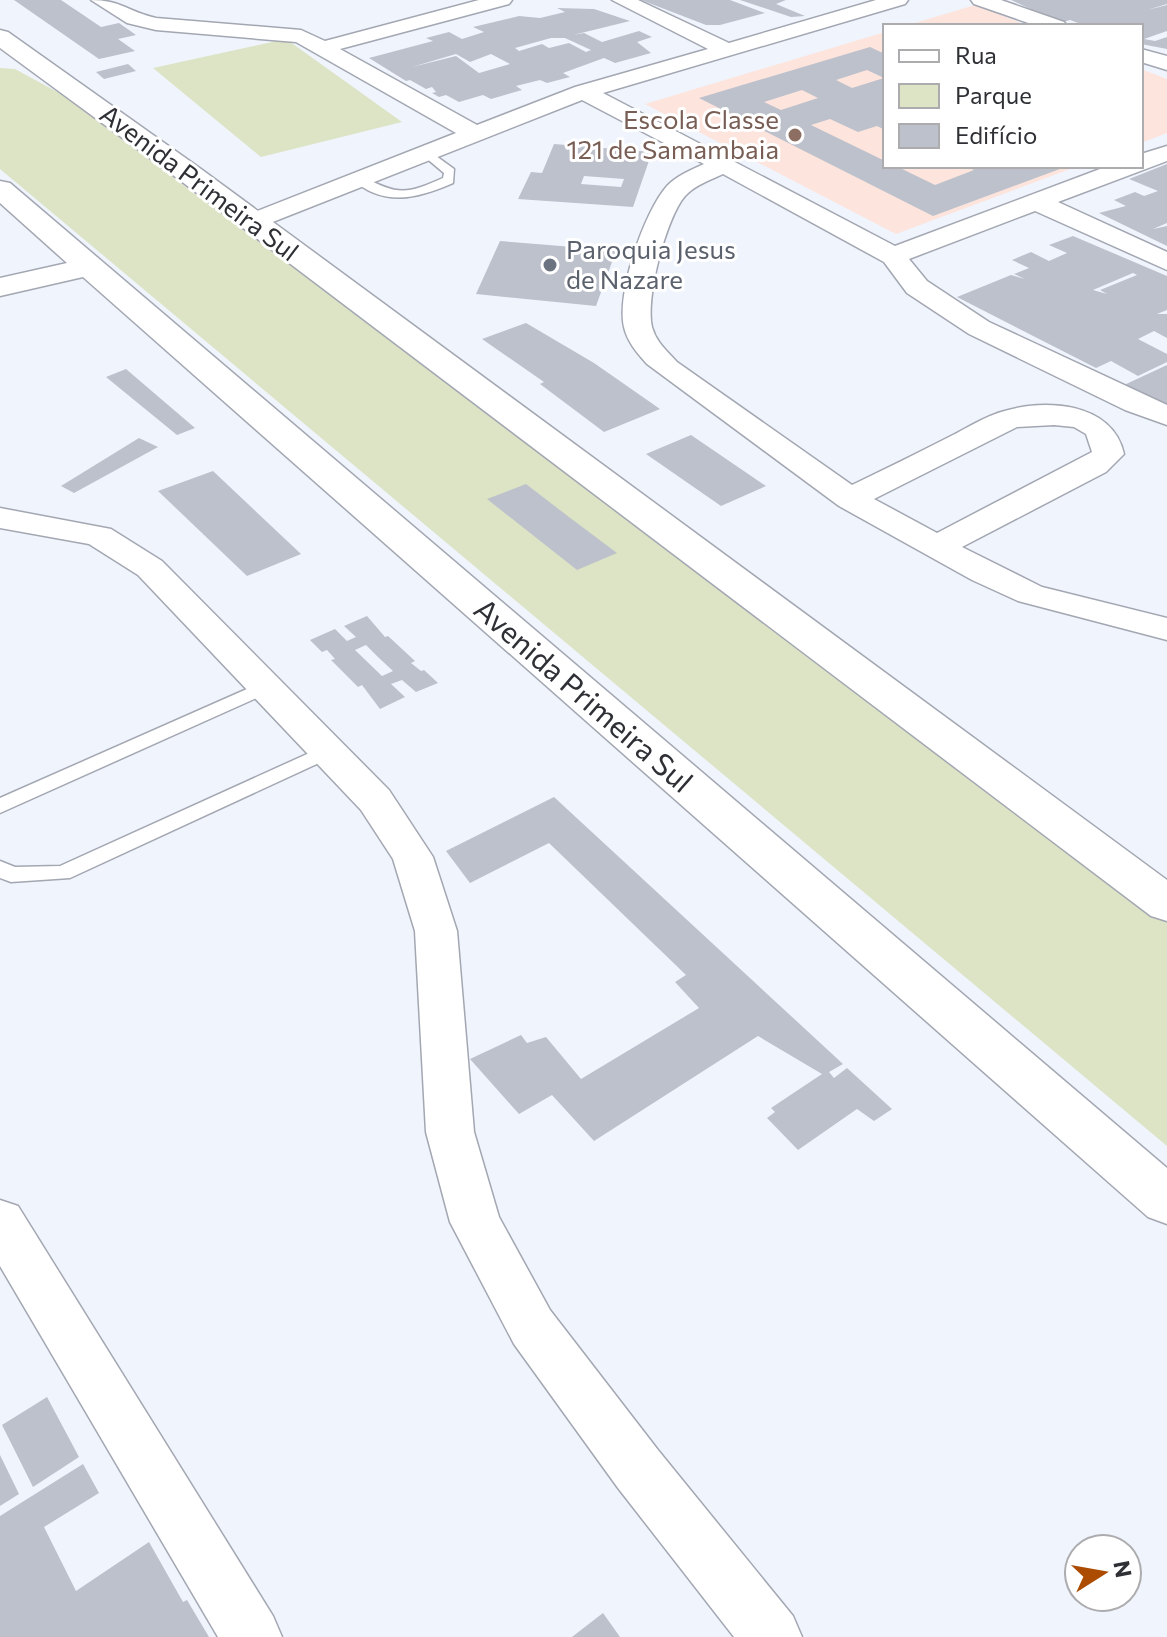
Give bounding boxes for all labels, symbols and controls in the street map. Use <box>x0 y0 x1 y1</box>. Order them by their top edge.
legend <box>883 24 1143 168</box>
text: Rua <box>955 40 997 69</box>
text: Parque <box>955 80 1032 109</box>
street label: Avenida Primeira Sul <box>95 97 305 266</box>
place label: Escola Classe 121 de Samambaia <box>567 103 779 164</box>
text: Edifício <box>955 120 1037 149</box>
marker: Escola Classe 121 de Samambaia <box>786 126 804 144</box>
place label: Paroquia Jesus de Nazare <box>566 233 736 294</box>
marker: Paroquia Jesus de Nazare <box>541 256 559 274</box>
street label: Avenida Primeira Sul <box>468 589 701 799</box>
north arrow <box>1063 1533 1143 1613</box>
text: N <box>1108 1558 1138 1580</box>

